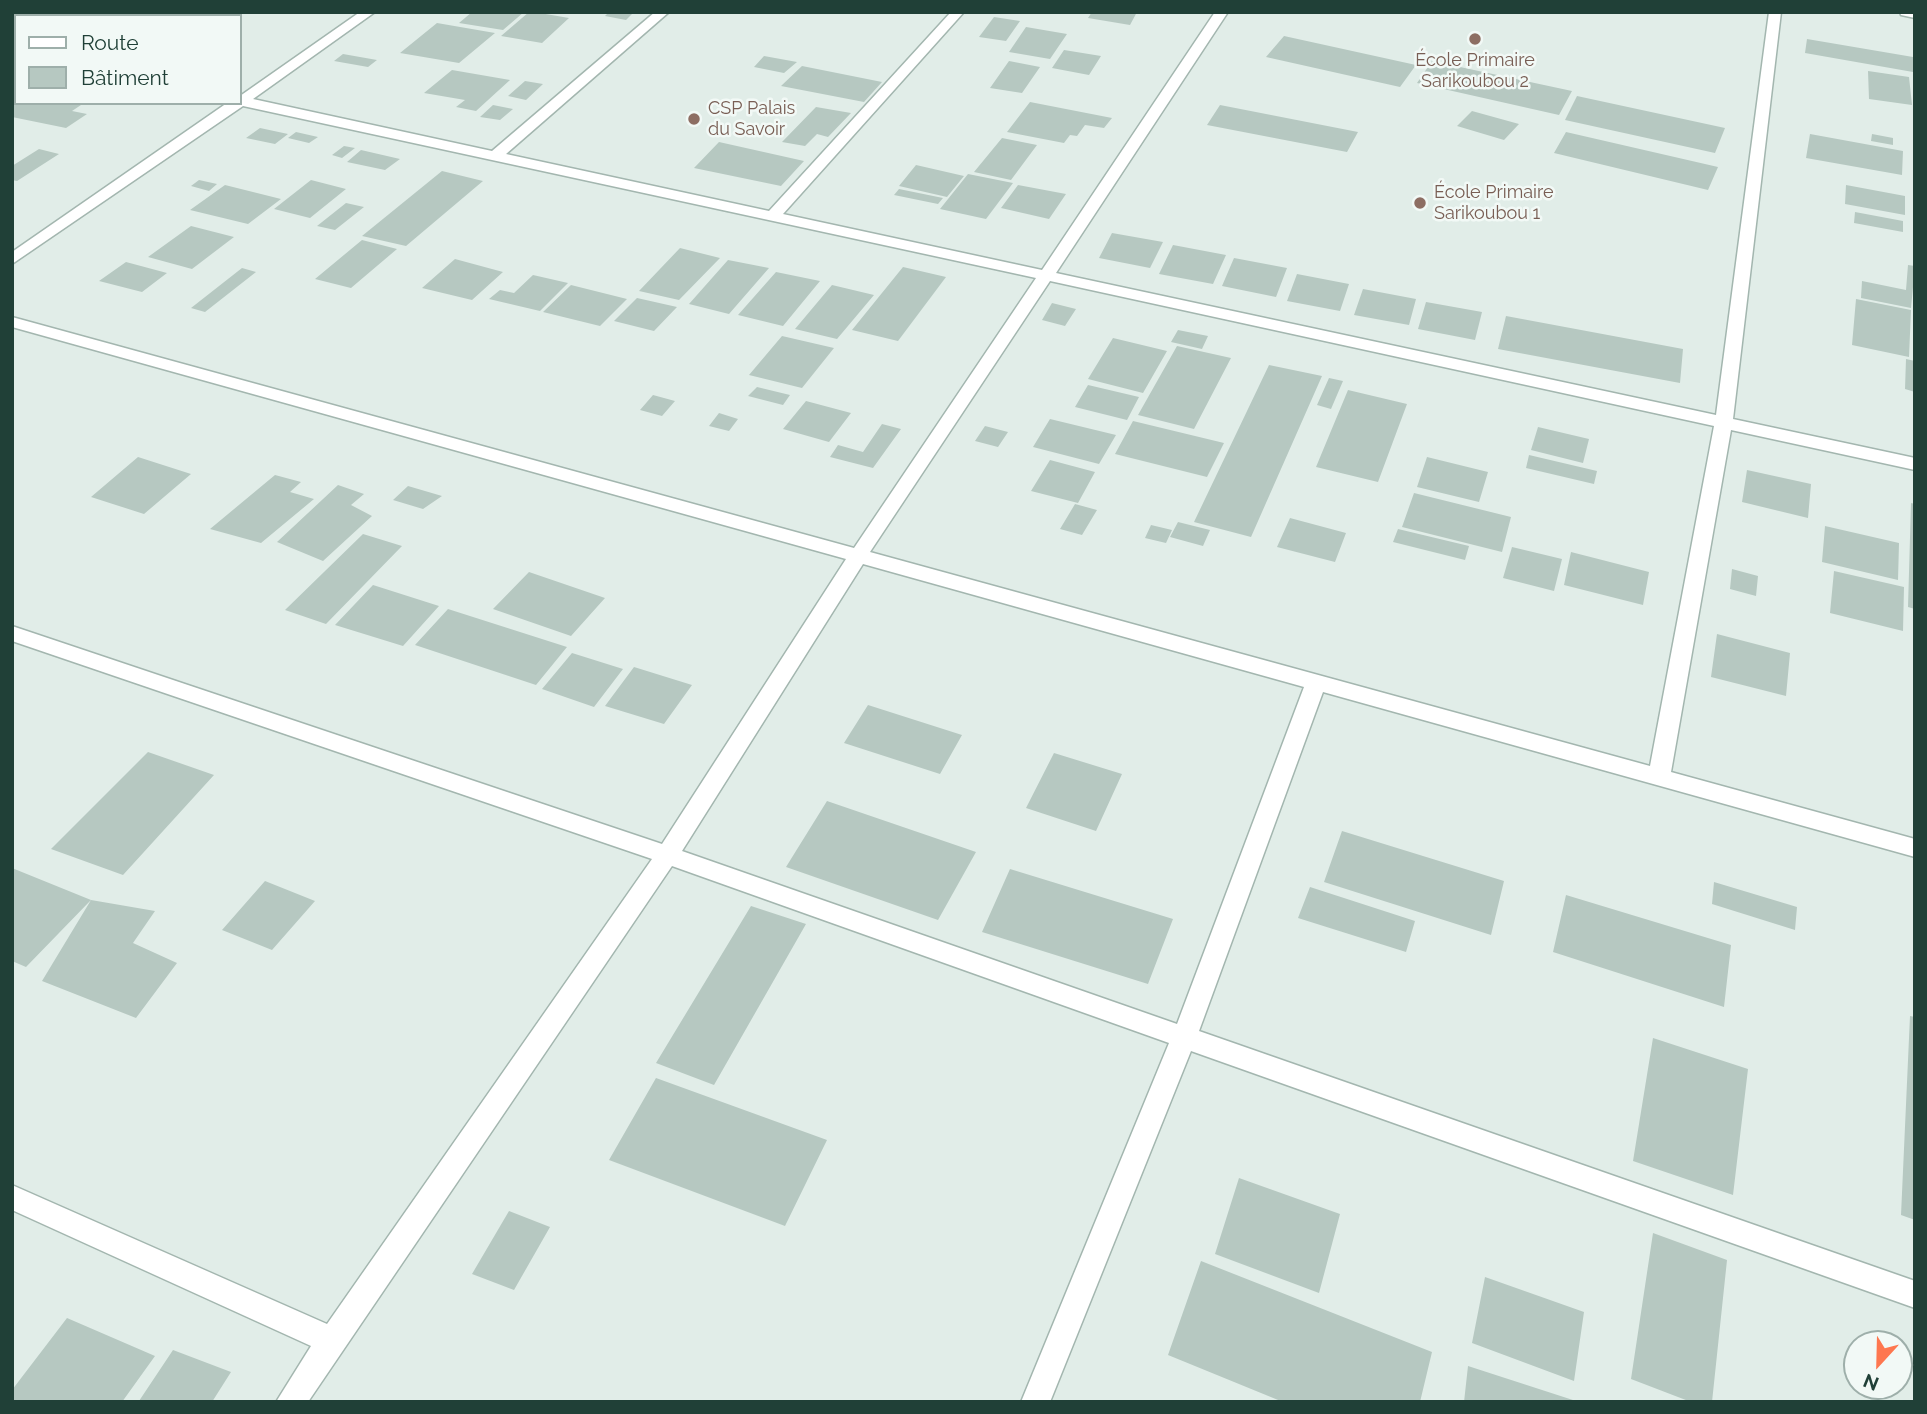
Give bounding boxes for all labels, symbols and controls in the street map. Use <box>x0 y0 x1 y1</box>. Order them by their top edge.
legend <box>14 14 242 105</box>
text: Route <box>81 30 139 55</box>
marker: École Primaire Sarikoubou 2 <box>1467 31 1483 47</box>
place label: École Primaire Sarikoubou 2 <box>1415 50 1535 92</box>
text: Bâtiment <box>81 65 169 90</box>
place label: CSP Palais du Savoir <box>708 98 795 140</box>
marker: CSP Palais du Savoir <box>686 111 702 127</box>
place label: École Primaire Sarikoubou 1 <box>1434 182 1554 224</box>
marker: École Primaire Sarikoubou 1 <box>1412 195 1428 211</box>
north arrow <box>1843 1330 1913 1400</box>
text: N <box>1860 1370 1882 1396</box>

